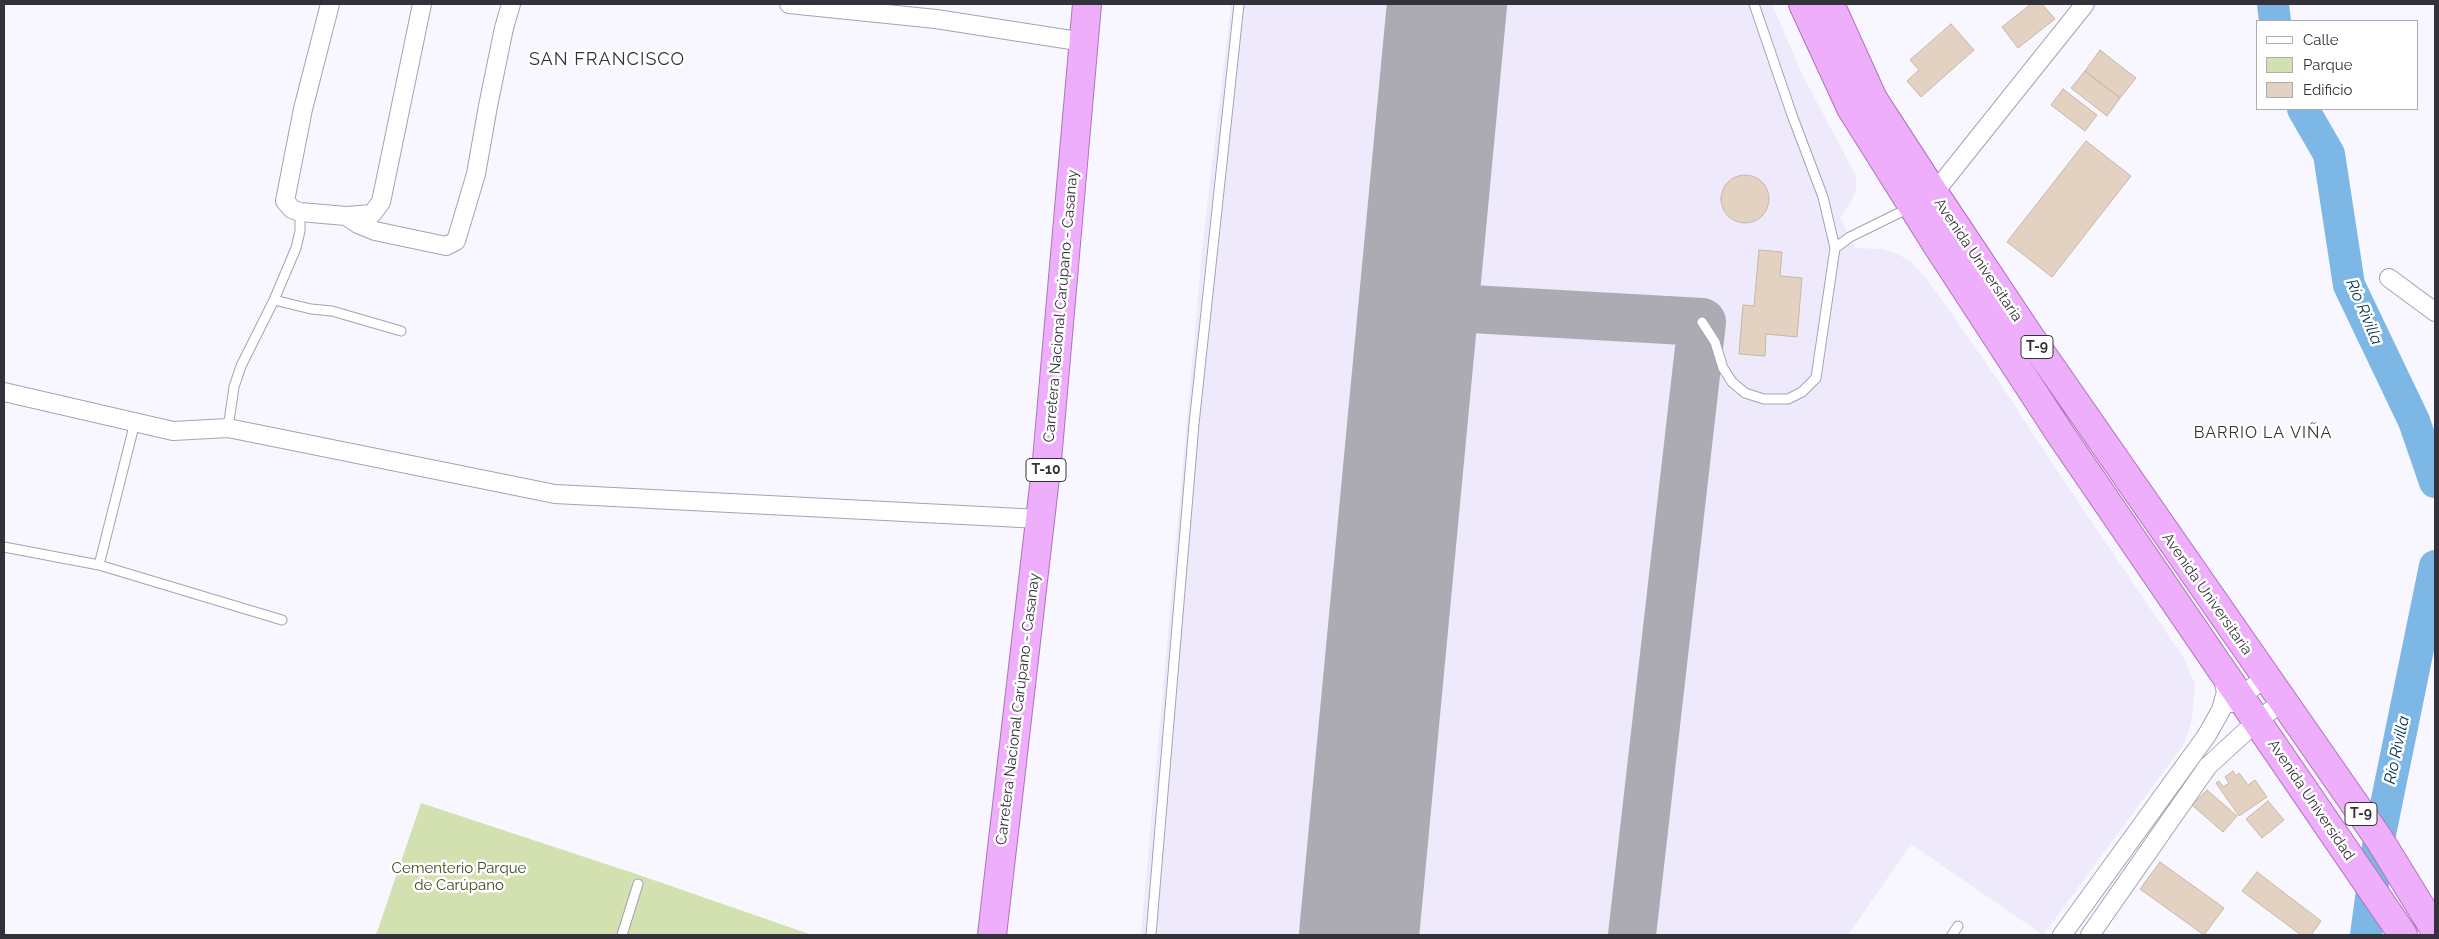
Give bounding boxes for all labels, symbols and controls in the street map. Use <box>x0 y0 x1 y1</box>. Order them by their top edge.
legend <box>2256 20 2419 110</box>
text: Calle <box>2303 31 2338 49</box>
district label: SAN FRANCISCO <box>527 49 687 71</box>
text: Parque <box>2303 56 2352 74</box>
text: Edificio <box>2303 81 2353 99</box>
street label: Carretera Nacional Carúpano - Casanay <box>1040 169 1082 443</box>
street label: Avenida Universitaria <box>1930 195 2026 325</box>
water label: Río Rivilla <box>2342 276 2386 348</box>
road number: T-9 <box>2021 336 2053 358</box>
district label: BARRIO LA VIÑA <box>2192 423 2334 443</box>
road number: T-10 <box>1026 458 1066 482</box>
street label: Avenida Universitaria <box>2158 529 2256 659</box>
street label: Carretera Nacional Carúpano - Casanay <box>992 572 1044 846</box>
water label: Río Rivilla <box>2380 714 2414 786</box>
street label: Avenida Universidad <box>2264 736 2358 864</box>
road number: T-9 <box>2345 802 2377 826</box>
park label: Cementerio Parque de Carúpano <box>392 859 526 894</box>

